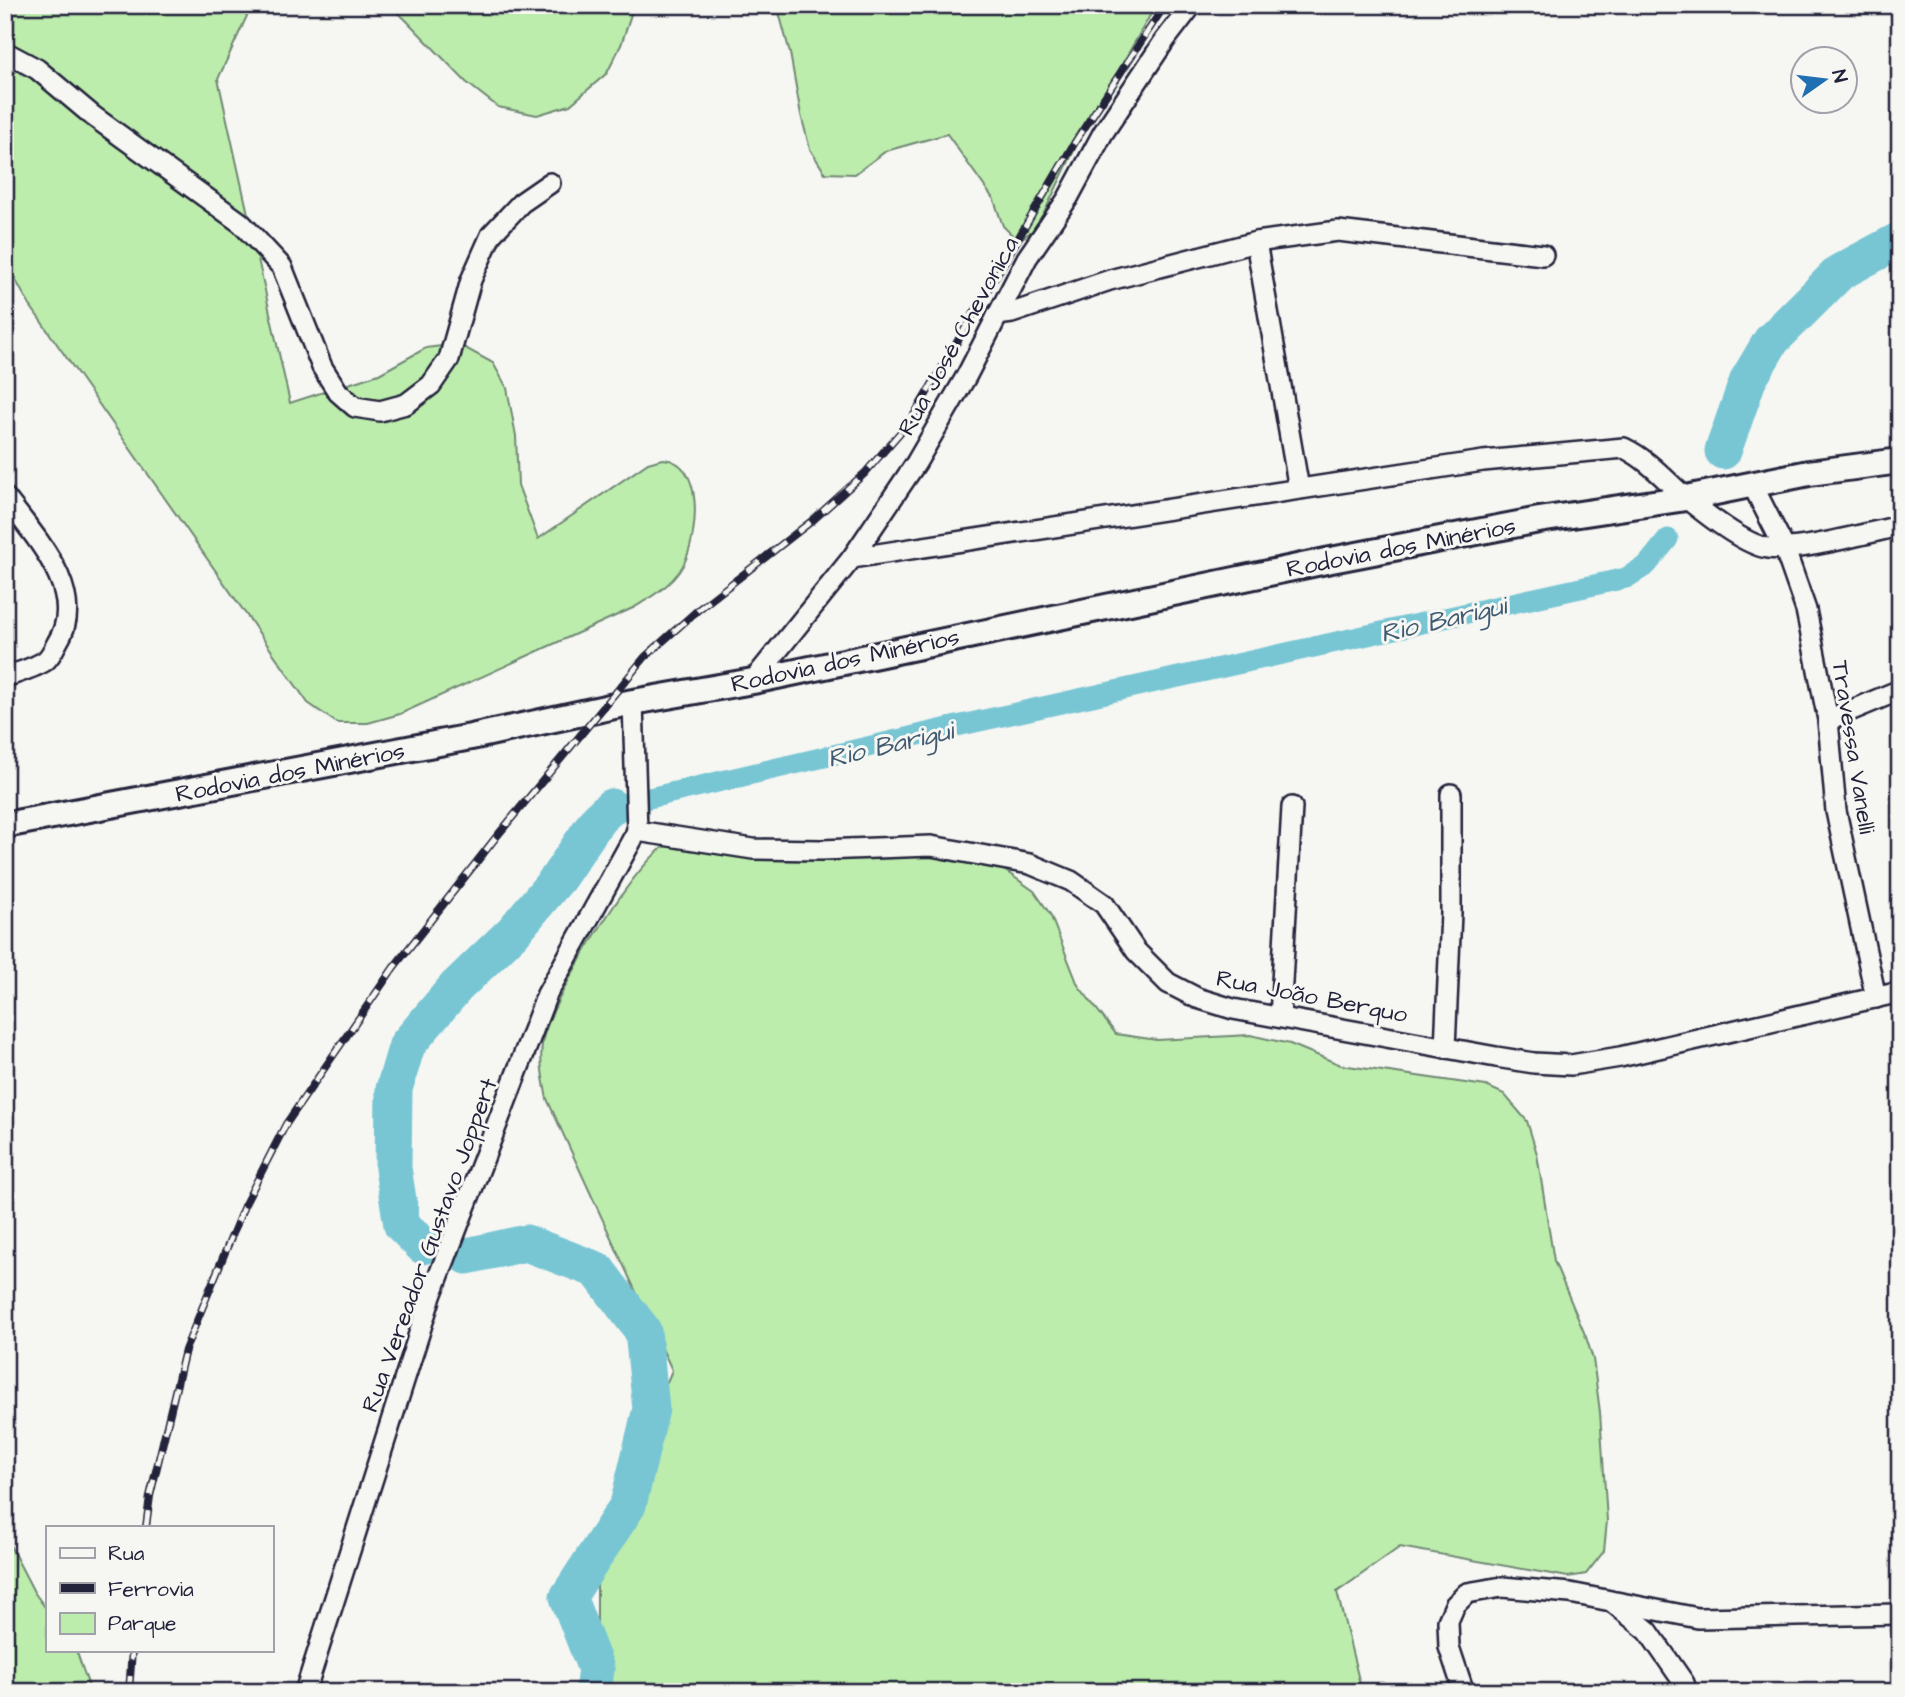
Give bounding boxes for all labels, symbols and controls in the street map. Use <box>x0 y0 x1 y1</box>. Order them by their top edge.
north arrow <box>1790 46 1860 116</box>
text: N <box>1824 67 1854 85</box>
street label: Rua José Chevonica <box>890 231 1028 442</box>
street label: Rodovia dos Minérios <box>1284 509 1519 587</box>
water label: Rio Barigui <box>1377 587 1513 653</box>
street label: Rodovia dos Minérios <box>728 620 963 702</box>
street label: Travessa Vanelli <box>1823 658 1884 837</box>
water label: Rio Barigui <box>824 712 960 778</box>
street label: Rodovia dos Minérios <box>173 734 408 812</box>
street label: Rua João Berquo <box>1213 962 1411 1032</box>
street label: Rua Vereador Gustavo Joppert <box>354 1073 506 1417</box>
legend <box>46 1526 273 1652</box>
text: Rua <box>108 1539 145 1568</box>
text: Ferrovia <box>108 1575 194 1604</box>
text: Parque <box>108 1609 176 1638</box>

